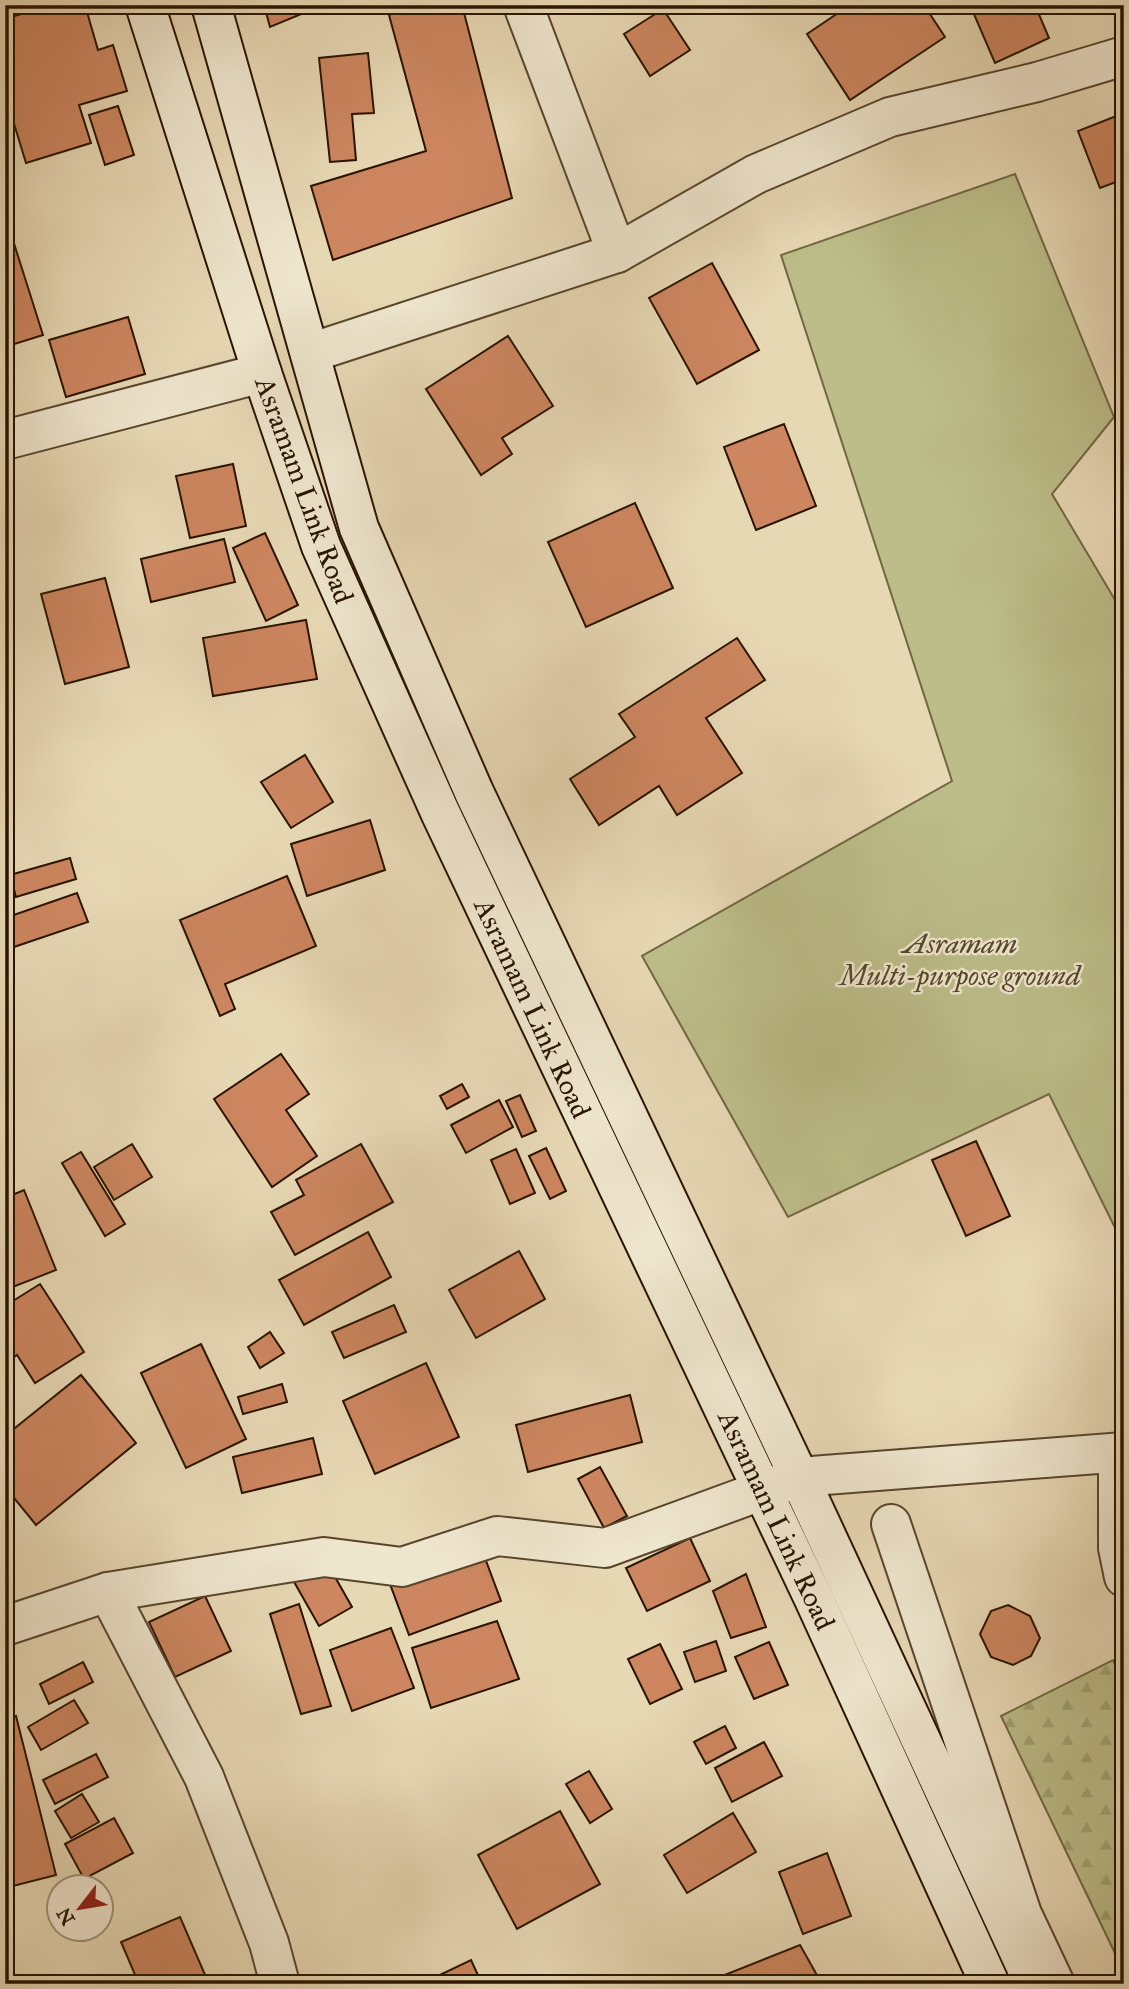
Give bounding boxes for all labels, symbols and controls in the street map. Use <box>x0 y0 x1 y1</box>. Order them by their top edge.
street label: Asramam Link Road <box>247 371 362 608</box>
street label: Asramam Link Road <box>466 892 599 1124</box>
park label: Asramam Multi-purpose ground <box>837 926 1083 993</box>
street label: Asramam Link Road <box>710 1404 843 1636</box>
north arrow <box>46 1874 116 1944</box>
text: N <box>52 1904 80 1929</box>

